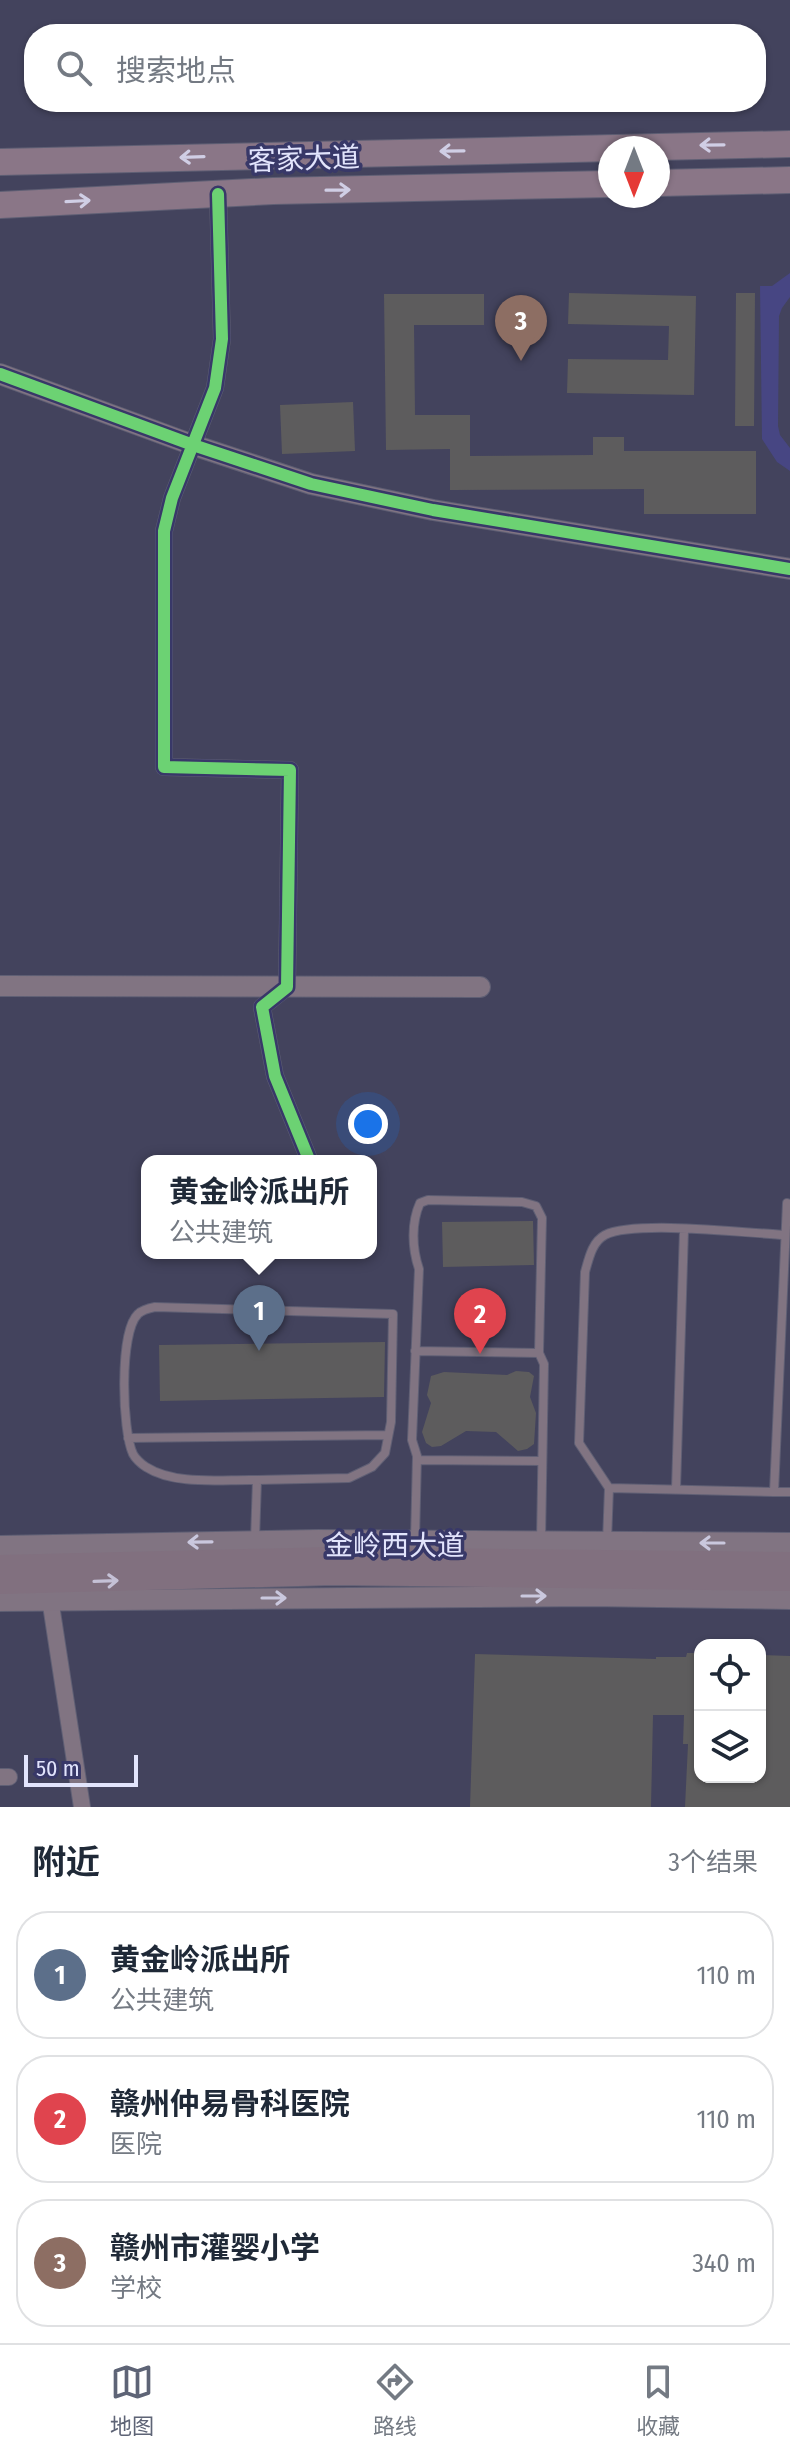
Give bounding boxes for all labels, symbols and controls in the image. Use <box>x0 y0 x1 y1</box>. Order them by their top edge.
search box <box>24 24 766 112</box>
icon: search <box>52 46 96 90</box>
text: 搜索地点 <box>116 53 236 89</box>
north arrow <box>598 136 670 208</box>
one-way arrow <box>699 138 726 153</box>
street label: 客家大道 <box>247 141 361 177</box>
one-way arrow <box>439 143 466 158</box>
one-way arrow <box>179 149 206 164</box>
one-way arrow <box>324 182 351 198</box>
one-way arrow <box>64 193 91 208</box>
pin: 3 <box>495 295 547 361</box>
your location <box>348 1104 388 1144</box>
popup <box>141 1155 377 1259</box>
text: 黄金岭派出所 <box>169 1174 349 1210</box>
text: 公共建筑 <box>169 1217 273 1248</box>
pin: 1 <box>233 1285 285 1351</box>
pin: 2 <box>454 1288 506 1354</box>
street label: 金岭西大道 <box>325 1529 465 1562</box>
one-way arrow <box>187 1534 214 1550</box>
one-way arrow <box>699 1535 726 1551</box>
one-way arrow <box>92 1573 119 1588</box>
one-way arrow <box>520 1588 547 1604</box>
one-way arrow <box>260 1590 287 1606</box>
map controls <box>694 1639 766 1783</box>
button: locate <box>694 1639 766 1711</box>
button: layers <box>694 1711 766 1783</box>
scale bar <box>24 1751 138 1787</box>
text: 50 m <box>36 1755 80 1782</box>
text: 附近 <box>32 1842 100 1883</box>
text: 3个结果 <box>668 1847 758 1878</box>
text: 黄金岭派出所 <box>110 1942 290 1978</box>
text: 1 <box>55 1960 66 1991</box>
text: 110 m <box>696 1960 756 1991</box>
text: 公共建筑 <box>110 1985 214 2016</box>
text: 赣州仲易骨科医院 <box>110 2086 350 2122</box>
text: 2 <box>54 2104 66 2135</box>
text: 110 m <box>696 2104 756 2135</box>
text: 医院 <box>110 2129 162 2160</box>
text: 赣州市灌婴小学 <box>110 2230 320 2266</box>
text: 3 <box>54 2248 66 2279</box>
text: 340 m <box>692 2248 756 2279</box>
text: 学校 <box>110 2273 162 2304</box>
tab: 地图 <box>110 2360 154 2440</box>
tab: 路线 <box>373 2360 417 2440</box>
tab: 收藏 <box>636 2360 680 2440</box>

